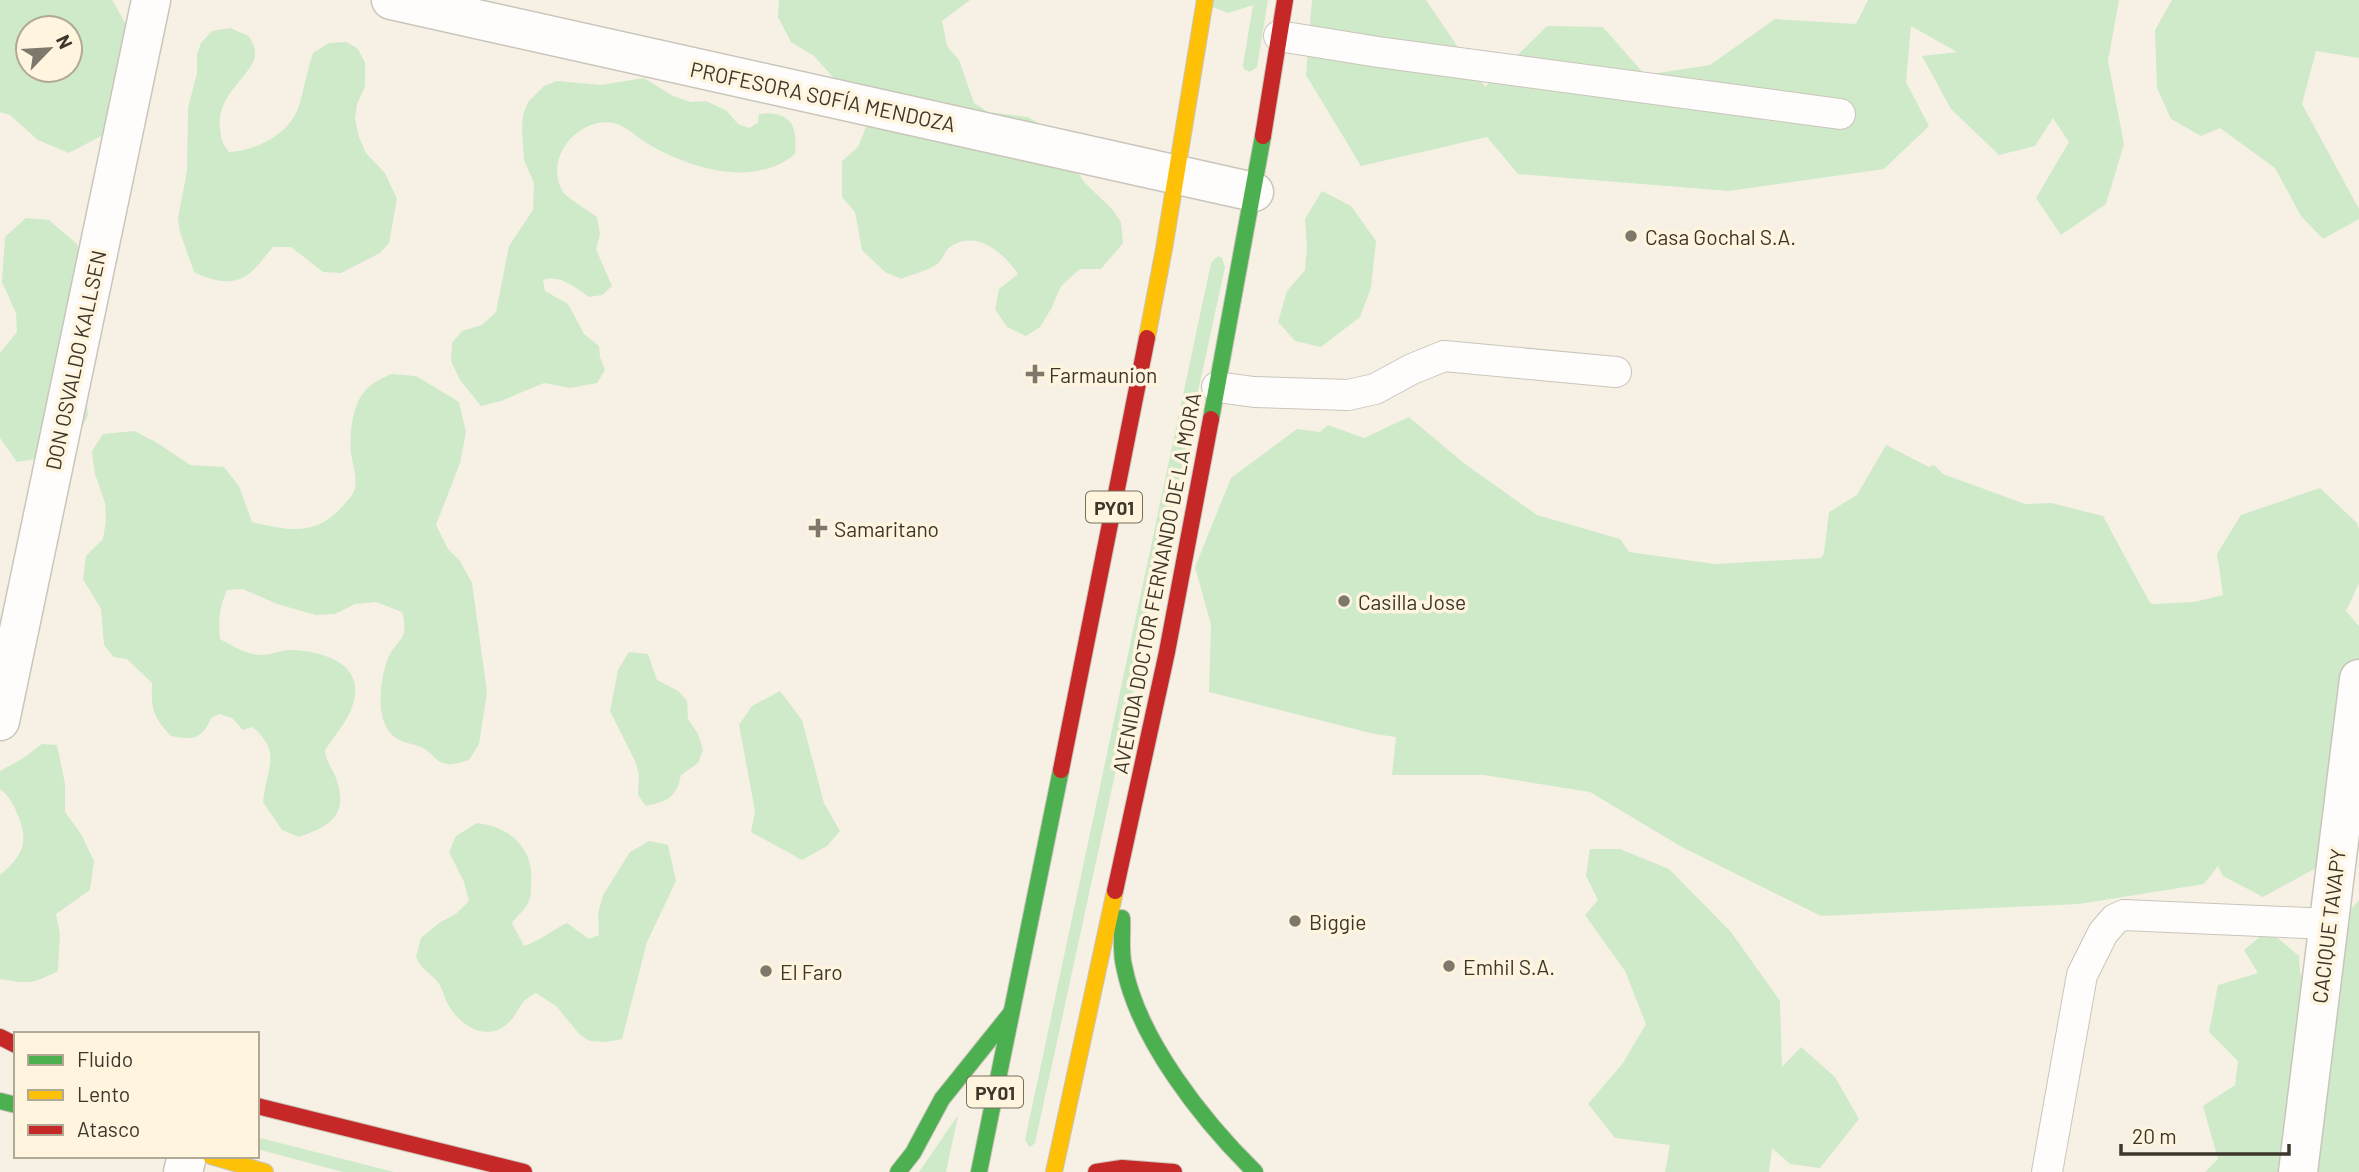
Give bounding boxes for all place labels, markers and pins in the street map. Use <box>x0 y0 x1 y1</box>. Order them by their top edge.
place label: Casa Gochal S.A. <box>1645 224 1796 249</box>
marker: Casa Gochal S.A. <box>1623 228 1639 244</box>
place label: Farmaunion <box>1049 362 1157 387</box>
marker: Farmaunion <box>1027 366 1043 382</box>
place label: Samaritano <box>834 516 939 541</box>
marker: Samaritano <box>808 518 828 538</box>
place label: Casilla Jose <box>1358 589 1466 614</box>
marker: Casilla Jose <box>1336 593 1352 609</box>
place label: Biggie <box>1309 909 1367 934</box>
marker: Biggie <box>1287 913 1303 929</box>
place label: Emhil S.A. <box>1463 954 1555 979</box>
marker: Emhil S.A. <box>1441 958 1457 974</box>
place label: El Faro <box>780 959 843 984</box>
marker: El Faro <box>758 963 774 979</box>

